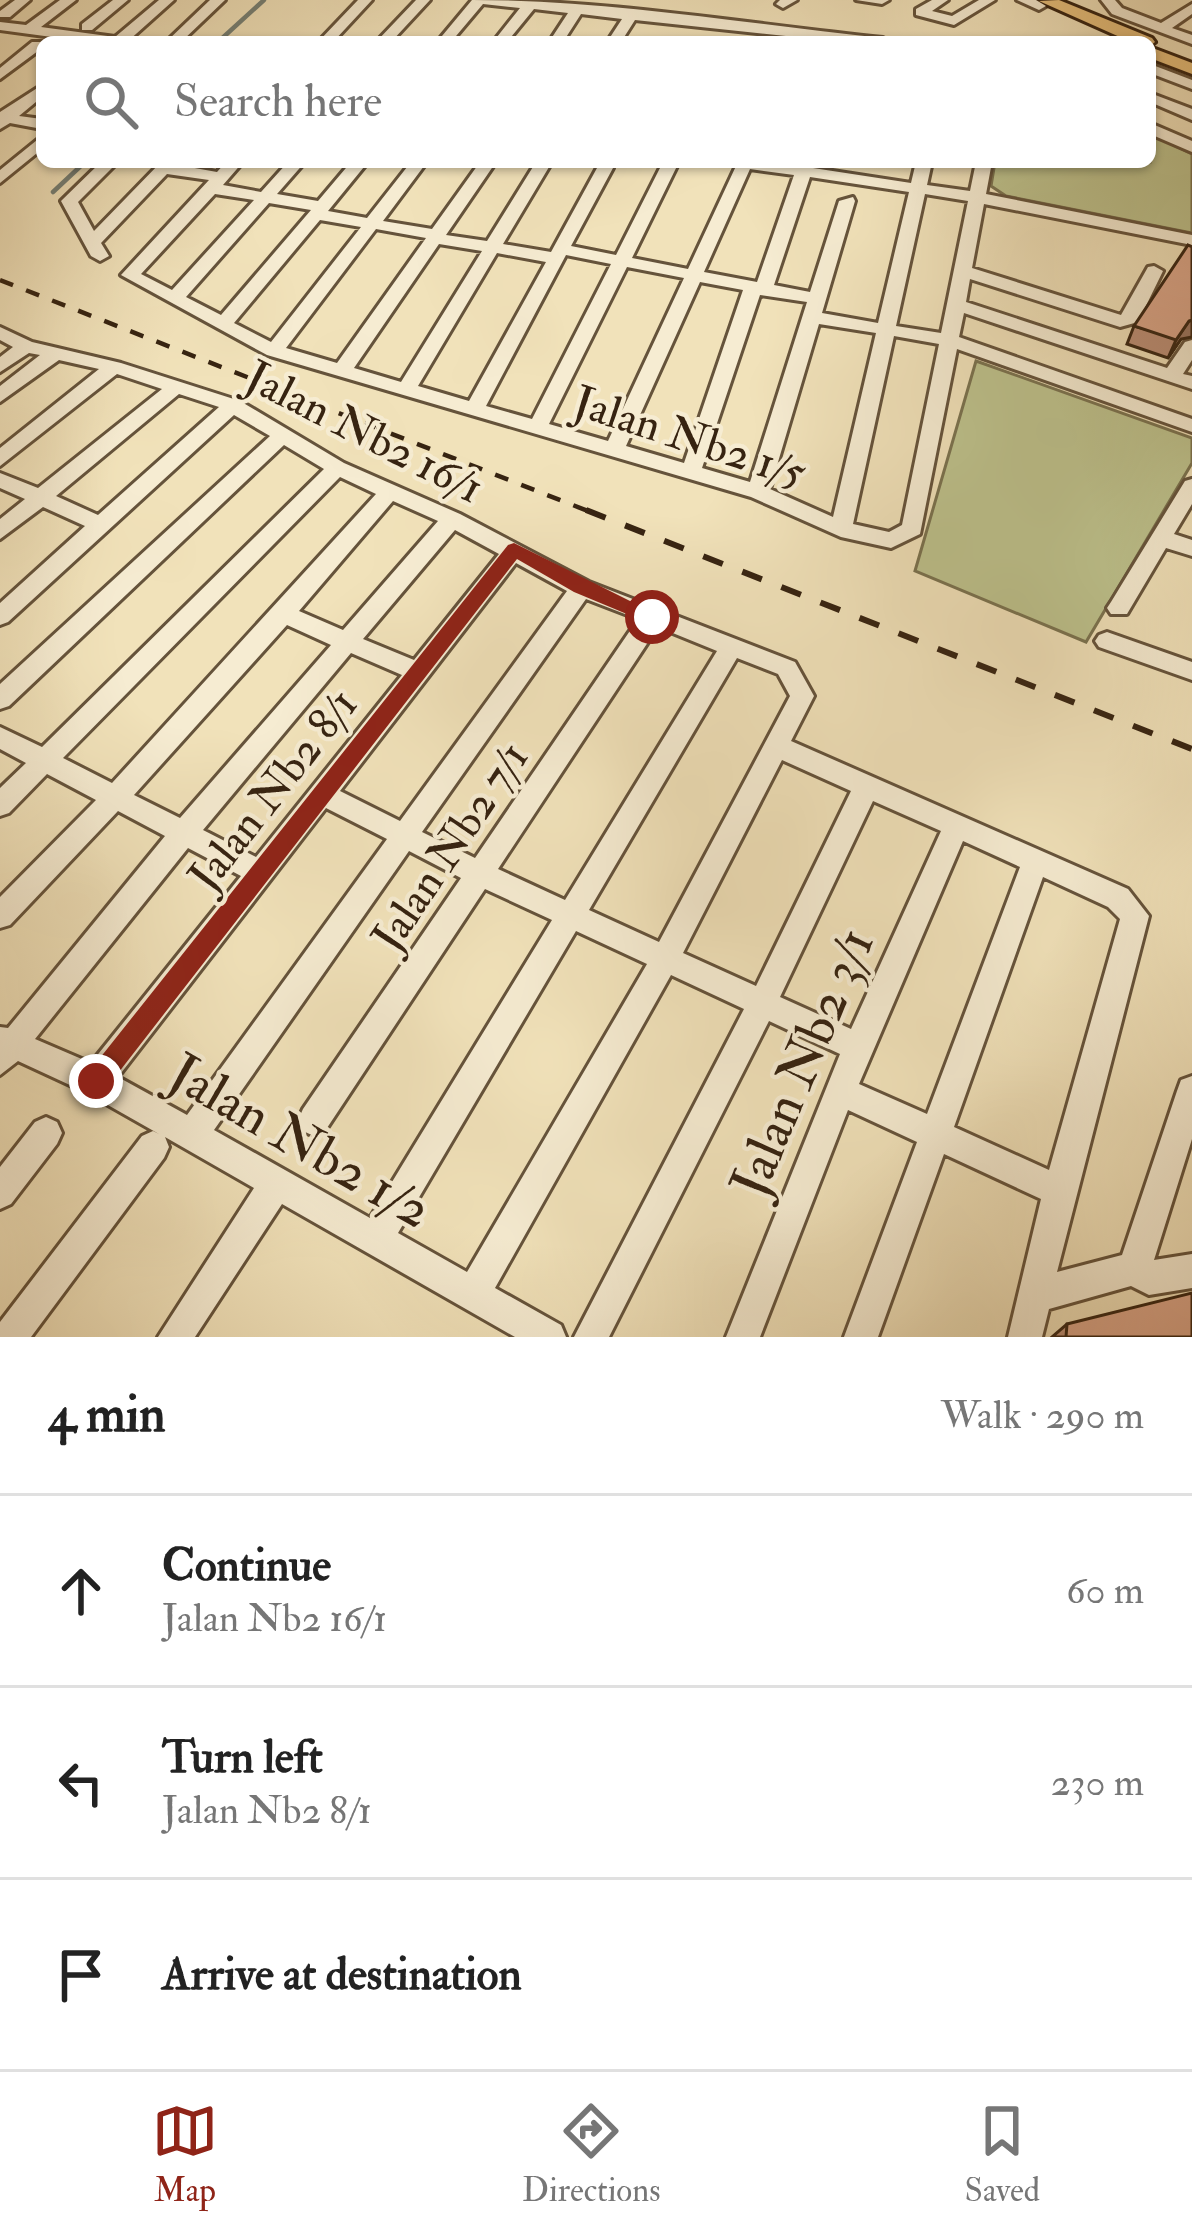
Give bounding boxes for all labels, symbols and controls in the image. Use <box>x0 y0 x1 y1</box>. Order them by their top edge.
search box <box>36 36 1156 168</box>
icon: search <box>78 69 144 135</box>
text: Search here <box>174 74 382 130</box>
street label: Jalan Nb2 16/1 <box>234 348 492 517</box>
street label: Jalan Nb2 1/5 <box>564 373 813 502</box>
route start <box>625 590 679 644</box>
street label: Jalan Nb2 8/1 <box>176 678 370 904</box>
street label: Jalan Nb2 7/1 <box>359 732 541 964</box>
street label: Jalan Nb2 3/1 <box>715 918 890 1209</box>
street label: Jalan Nb2 1/2 <box>155 1038 444 1244</box>
route end <box>69 1054 123 1108</box>
text: 4 min <box>48 1383 166 1447</box>
text: Walk · 290 m <box>941 1391 1144 1440</box>
text: Continue <box>162 1538 331 1594</box>
icon: ahead <box>48 1558 114 1624</box>
text: 60 m <box>1066 1566 1144 1615</box>
text: Jalan Nb2 16/1 <box>162 1594 387 1643</box>
text: Turn left <box>162 1730 323 1786</box>
icon: left <box>48 1750 114 1816</box>
text: 230 m <box>1051 1758 1144 1807</box>
text: Jalan Nb2 8/1 <box>162 1786 372 1835</box>
icon: arrive <box>48 1942 114 2008</box>
text: Arrive at destination <box>162 1947 522 2003</box>
tab: Map <box>152 2098 218 2211</box>
tab: Directions <box>522 2098 661 2211</box>
tab: Saved <box>965 2098 1040 2211</box>

